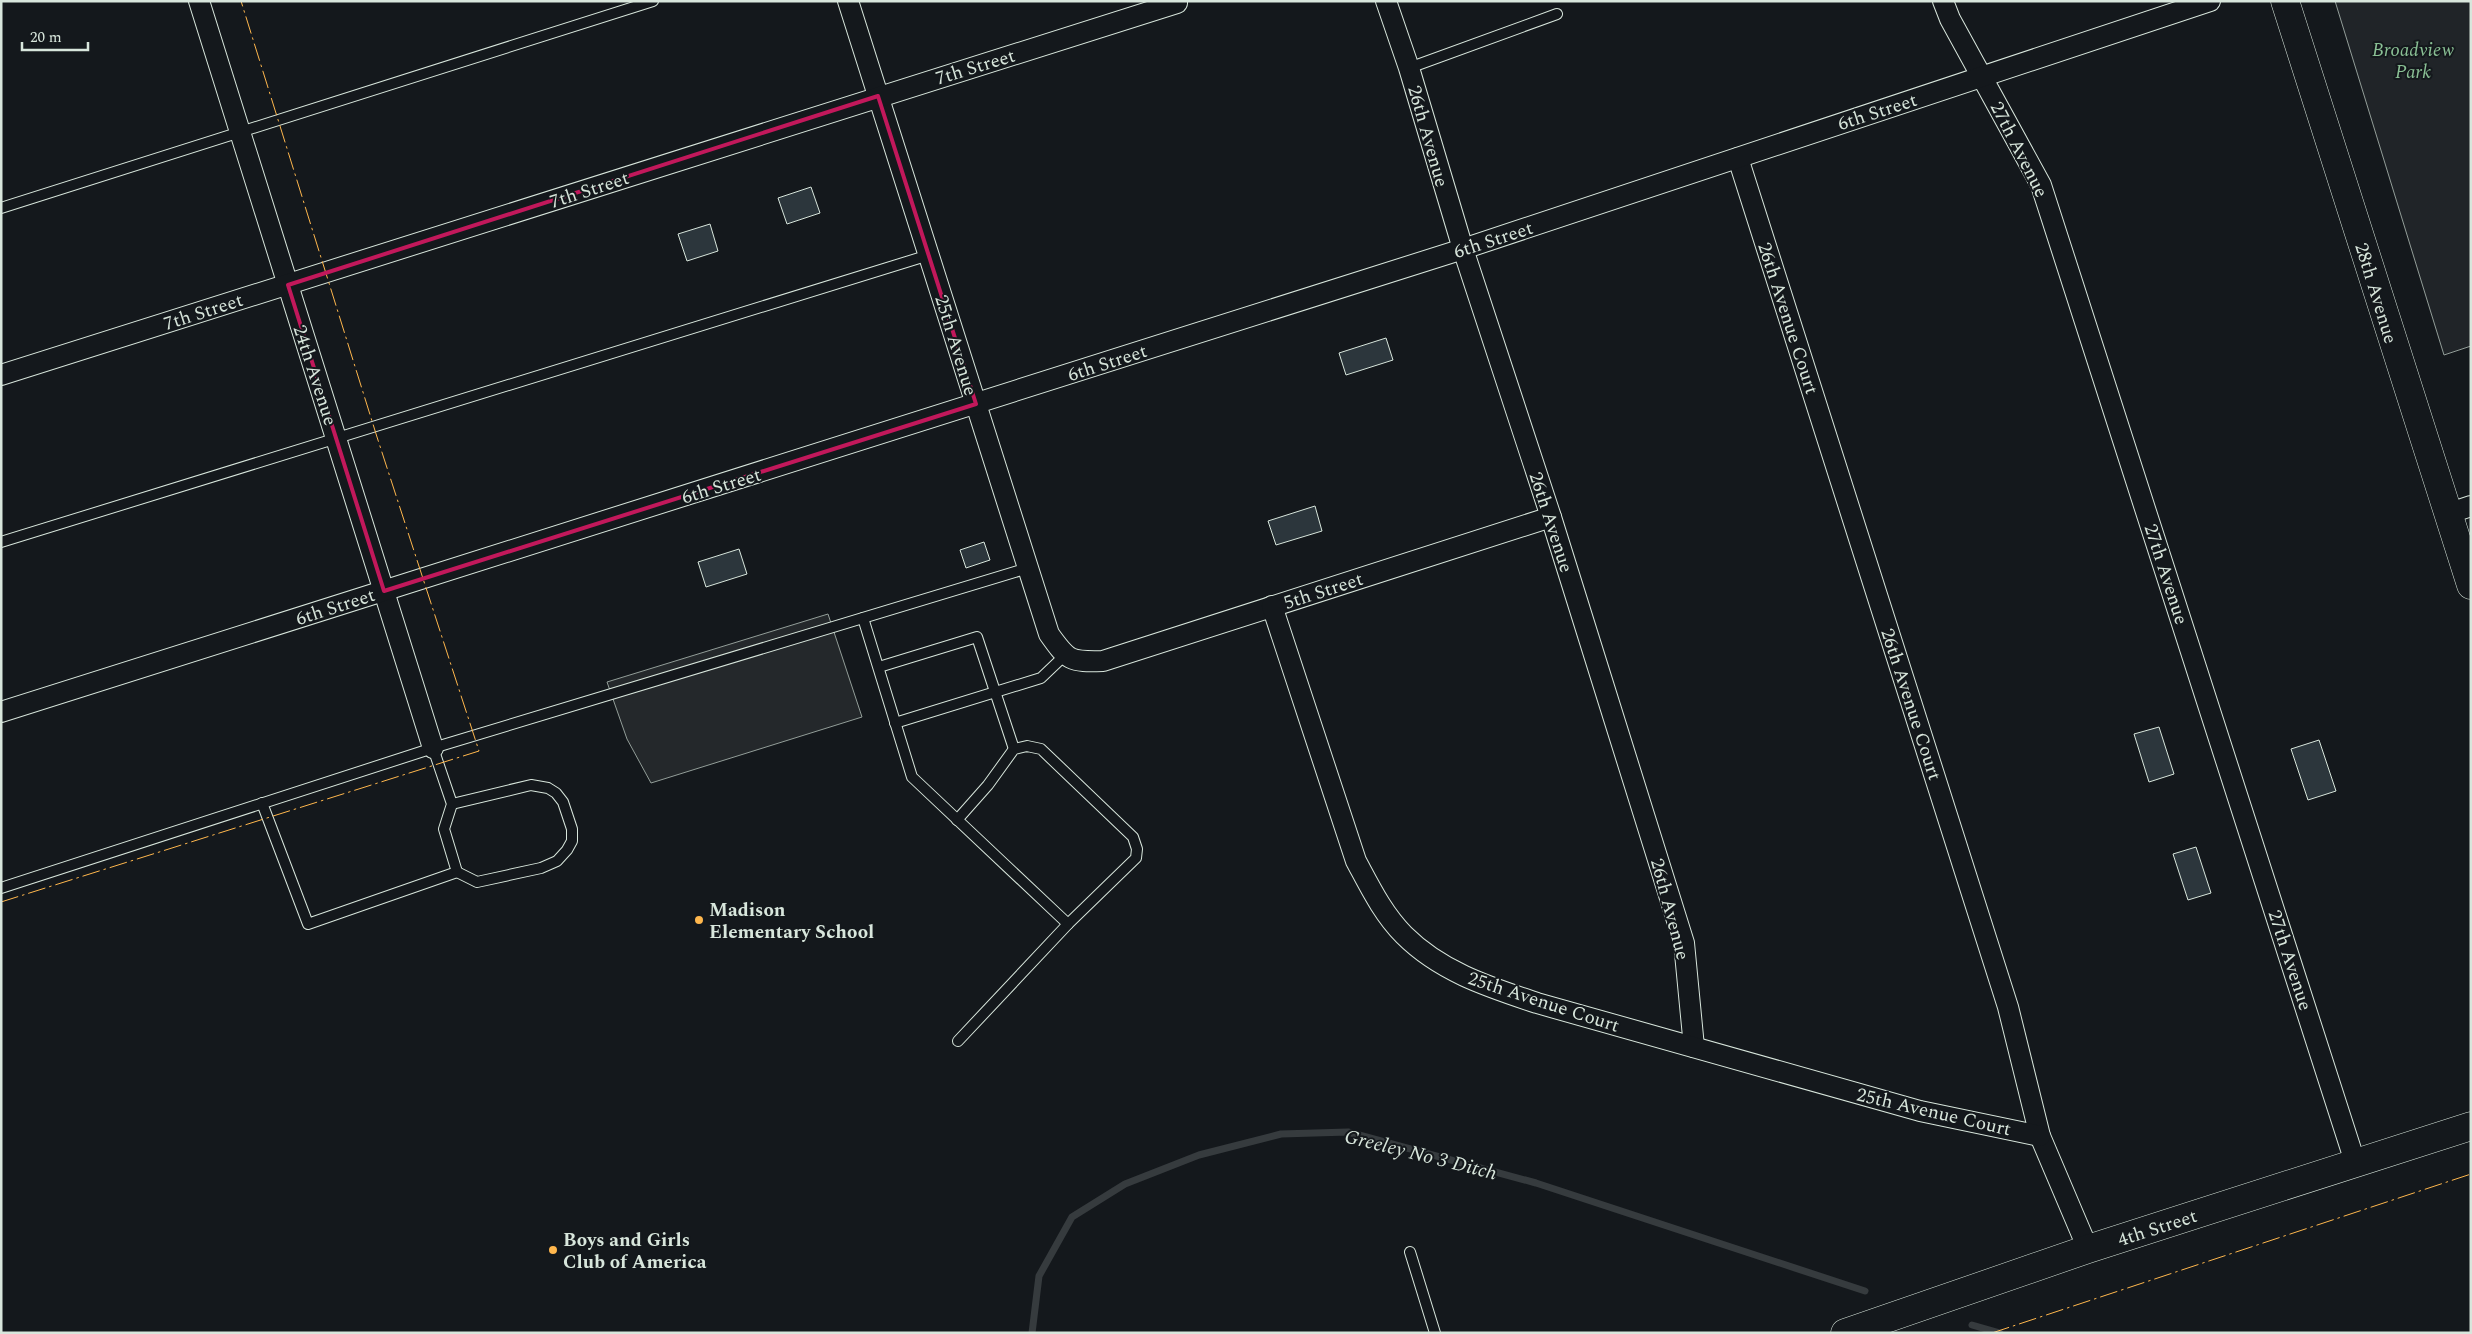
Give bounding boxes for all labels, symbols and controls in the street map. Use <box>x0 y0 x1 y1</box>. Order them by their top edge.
scale bar <box>22 20 89 52</box>
text: 20 m <box>30 26 62 49</box>
park label: Broadview Park <box>2372 36 2454 87</box>
street label: 7th Street <box>932 42 1019 93</box>
street label: 26th Avenue <box>1399 82 1456 191</box>
street label: 6th Street <box>1834 86 1921 139</box>
street label: 27th Avenue <box>1982 97 2055 203</box>
street label: 7th Street <box>546 164 633 217</box>
street label: 6th Street <box>1450 214 1537 267</box>
street label: 26th Avenue Court <box>1749 239 1826 398</box>
street label: 28th Avenue <box>2346 239 2405 348</box>
street label: 7th Street <box>160 286 247 339</box>
street label: 25th Avenue <box>926 291 985 400</box>
street label: 24th Avenue <box>285 321 344 430</box>
street label: 6th Street <box>1064 337 1151 390</box>
street label: 6th Street <box>678 461 765 512</box>
street label: 26th Avenue <box>1521 468 1580 577</box>
street label: 27th Avenue <box>2136 520 2195 629</box>
street label: 5th Street <box>1280 565 1367 618</box>
street label: 6th Street <box>292 581 379 634</box>
street label: 26th Avenue Court <box>1872 625 1949 784</box>
street label: 26th Avenue <box>1642 855 1697 963</box>
place label: Madison Elementary School <box>709 896 874 947</box>
street label: 27th Avenue <box>2260 906 2319 1015</box>
marker: Madison Elementary School <box>693 914 705 926</box>
street label: 25th Avenue Court <box>1464 964 1623 1041</box>
street label: 25th Avenue Court <box>1853 1081 2014 1144</box>
water label: Greeley No 3 Ditch <box>1341 1122 1500 1188</box>
street label: 4th Street <box>2114 1202 2201 1255</box>
place label: Boys and Girls Club of America <box>563 1226 707 1277</box>
marker: Boys and Girls Club of America <box>547 1244 559 1256</box>

